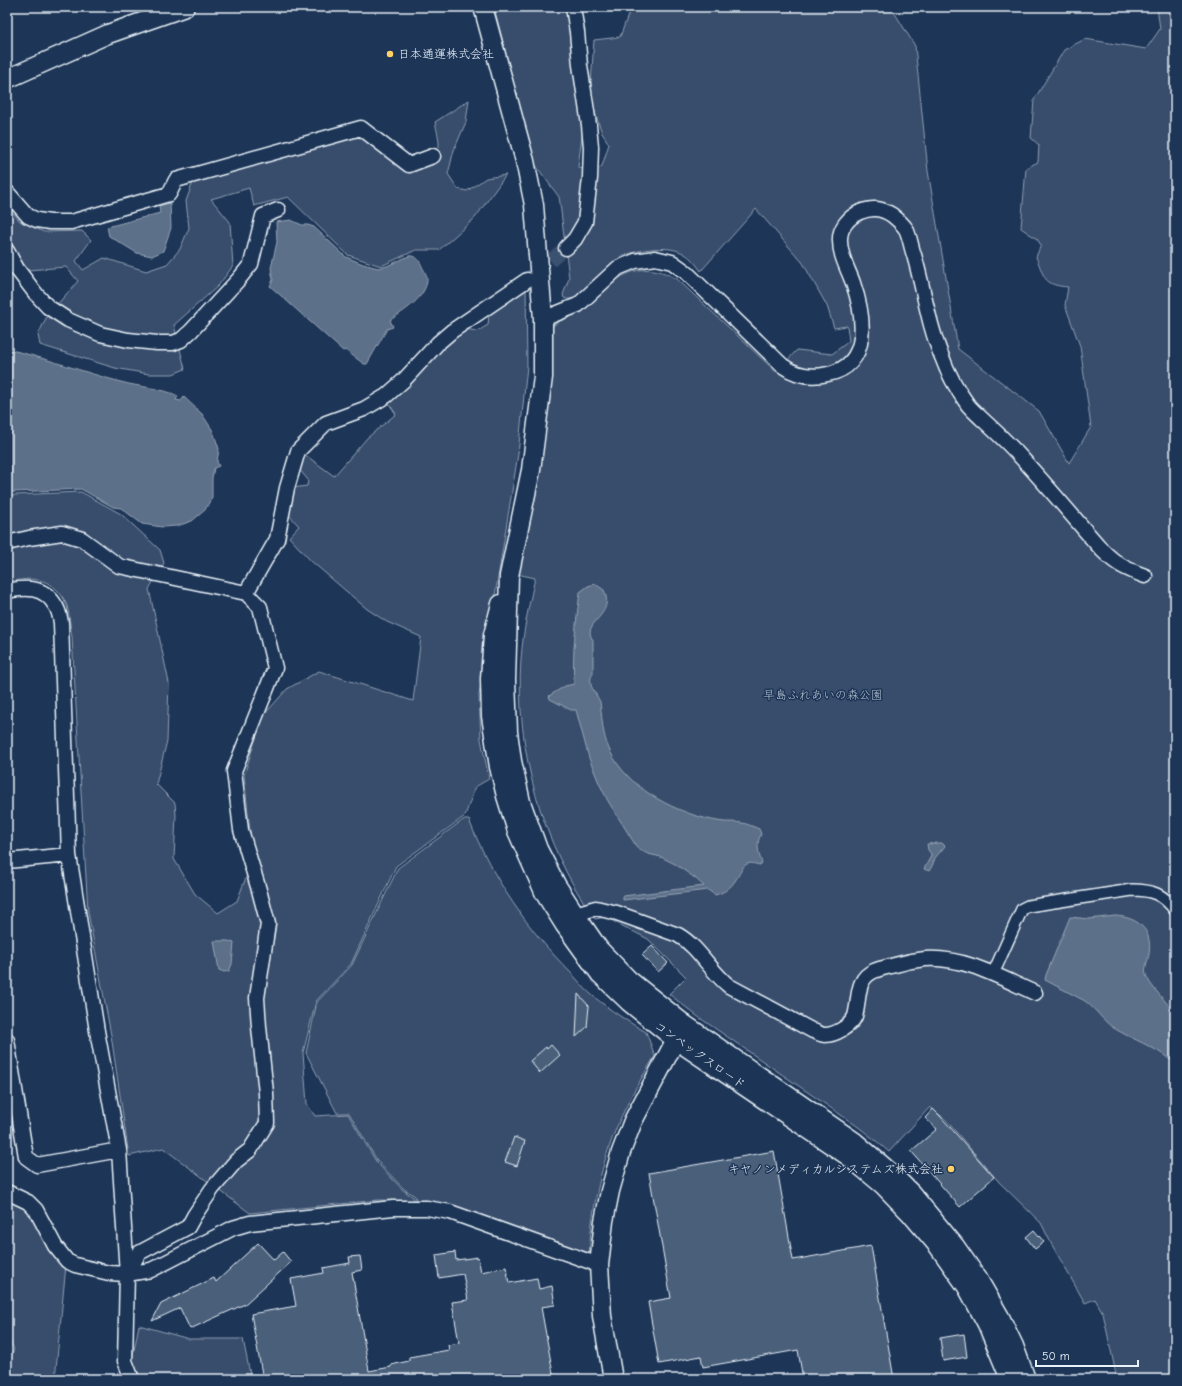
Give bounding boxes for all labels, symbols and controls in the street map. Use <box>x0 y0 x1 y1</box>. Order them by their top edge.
place label: 日本通運株式会社 <box>398 47 494 61</box>
marker: 日本通運株式会社 <box>385 49 395 59</box>
park label: 早島ふれあいの森公園 <box>763 688 883 702</box>
street label: コンベックスロード <box>652 1018 748 1092</box>
place label: キヤノンメディカルシステムズ株式会社 <box>728 1162 943 1176</box>
marker: キヤノンメディカルシステムズ株式会社 <box>946 1164 956 1174</box>
scale bar <box>1036 1342 1138 1368</box>
text: 50 m <box>1042 1349 1070 1363</box>

